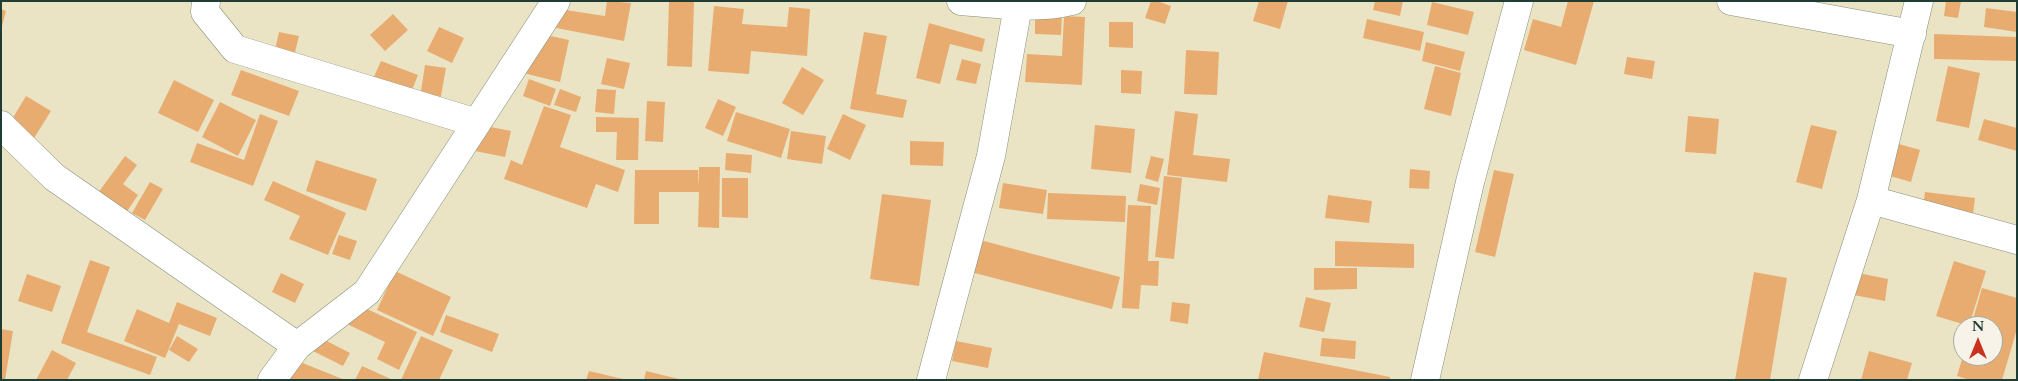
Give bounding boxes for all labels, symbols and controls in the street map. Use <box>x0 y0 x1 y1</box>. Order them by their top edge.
north arrow <box>1953 316 2003 366</box>
text: N <box>1972 317 1984 336</box>

